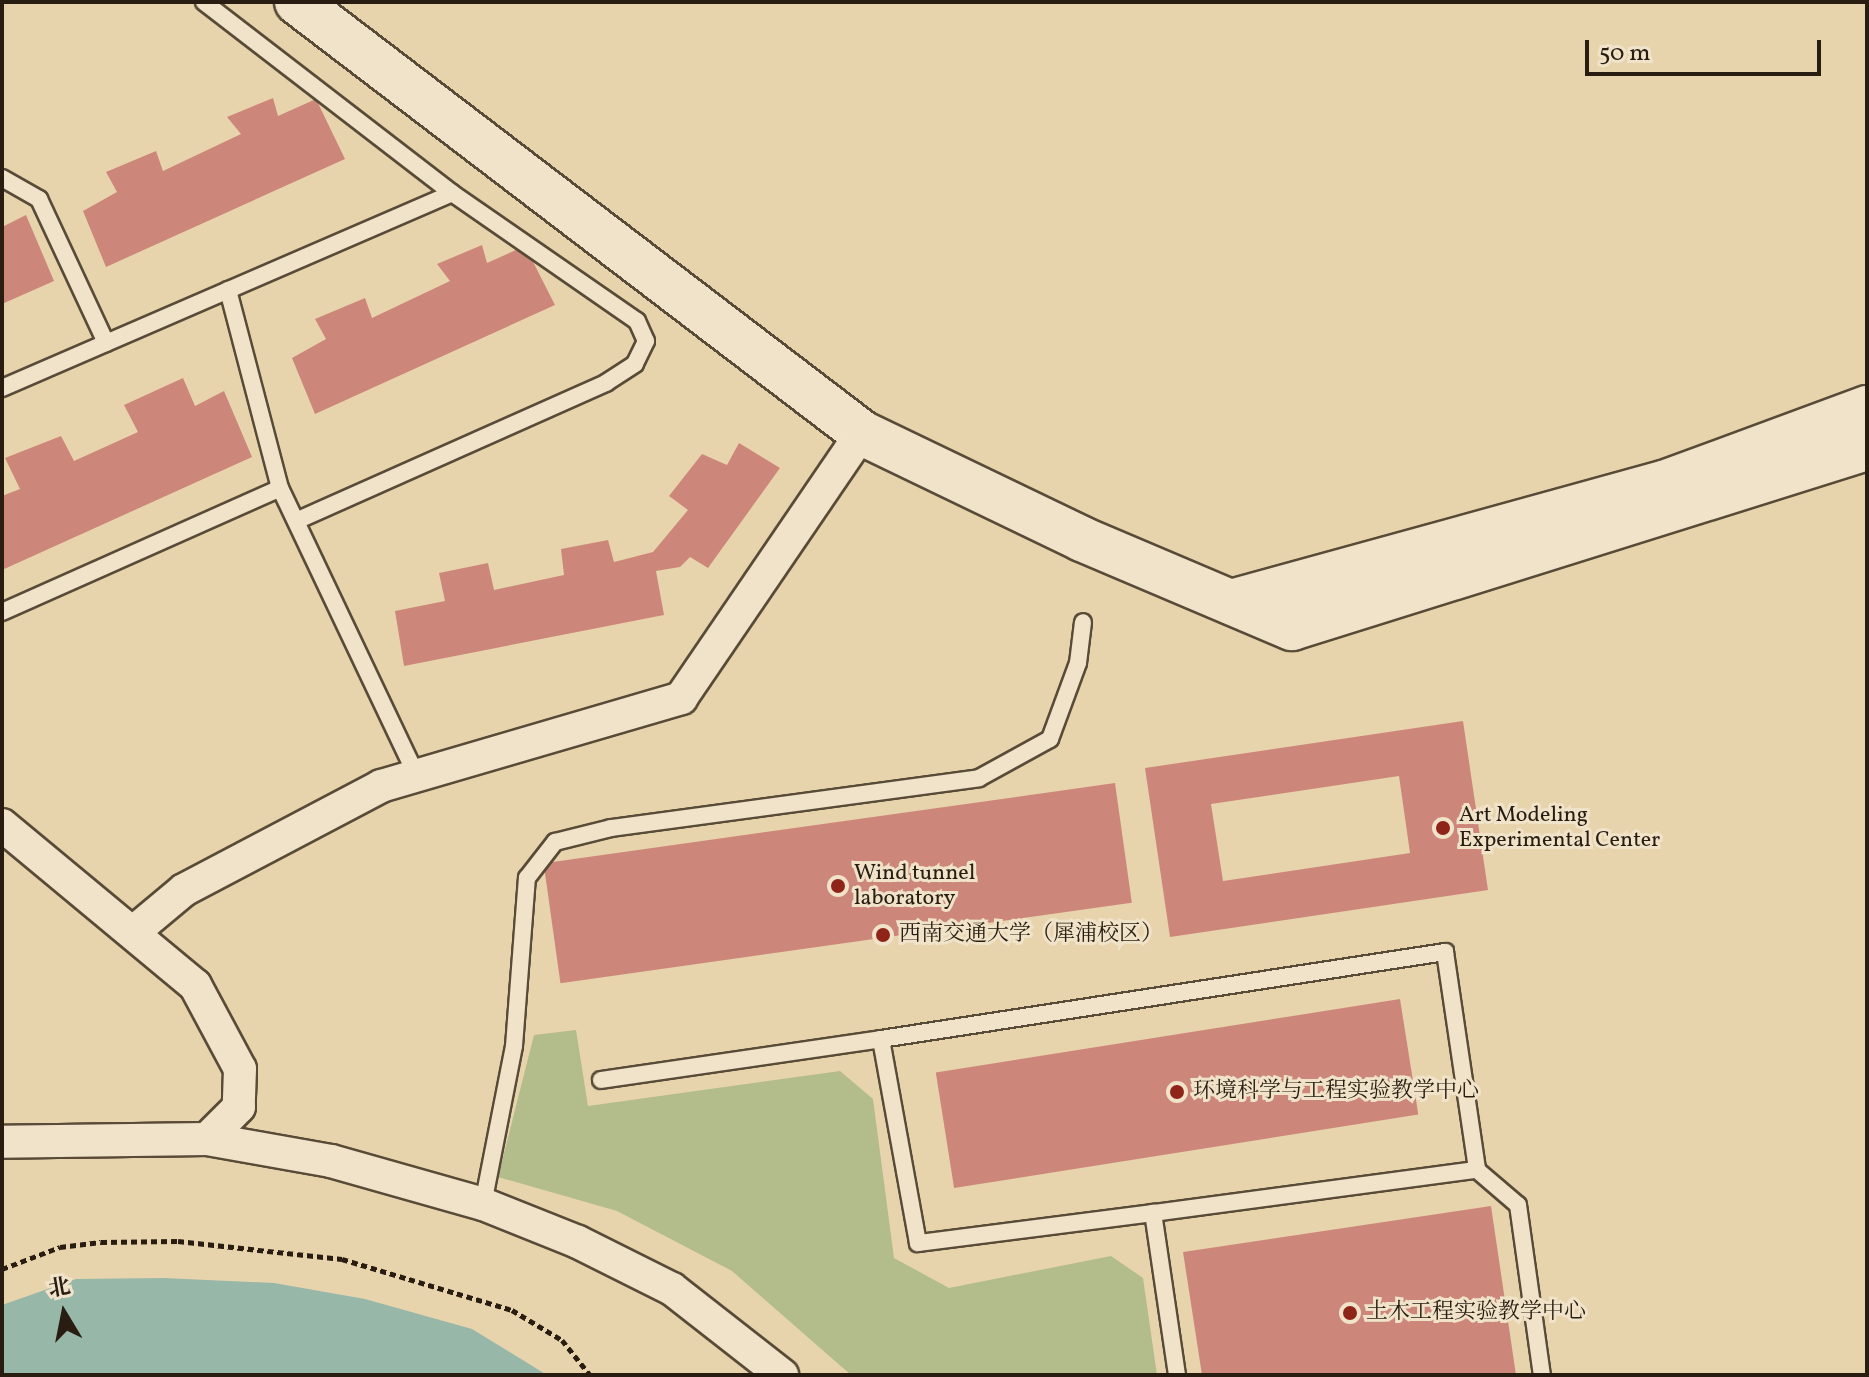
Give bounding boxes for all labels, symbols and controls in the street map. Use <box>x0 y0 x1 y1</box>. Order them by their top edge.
scale bar <box>1589 24 1825 74</box>
text: 50 m <box>1599 37 1651 71</box>
place label: Art Modeling Experimental Center <box>1459 802 1660 854</box>
marker: Art Modeling Experimental Center <box>1434 819 1452 837</box>
place label: Wind tunnel laboratory <box>854 860 975 912</box>
marker: Wind tunnel laboratory <box>829 877 847 895</box>
place label: 西南交通大学（犀浦校区） <box>899 922 1163 948</box>
marker: 西南交通大学（犀浦校区） <box>874 926 892 944</box>
place label: 环境科学与工程实验教学中心 <box>1193 1079 1479 1105</box>
marker: 环境科学与工程实验教学中心 <box>1168 1083 1186 1101</box>
text: 北 <box>46 1272 73 1306</box>
north arrow <box>24 1273 104 1353</box>
place label: 土木工程实验教学中心 <box>1366 1300 1586 1326</box>
marker: 土木工程实验教学中心 <box>1341 1304 1359 1322</box>

